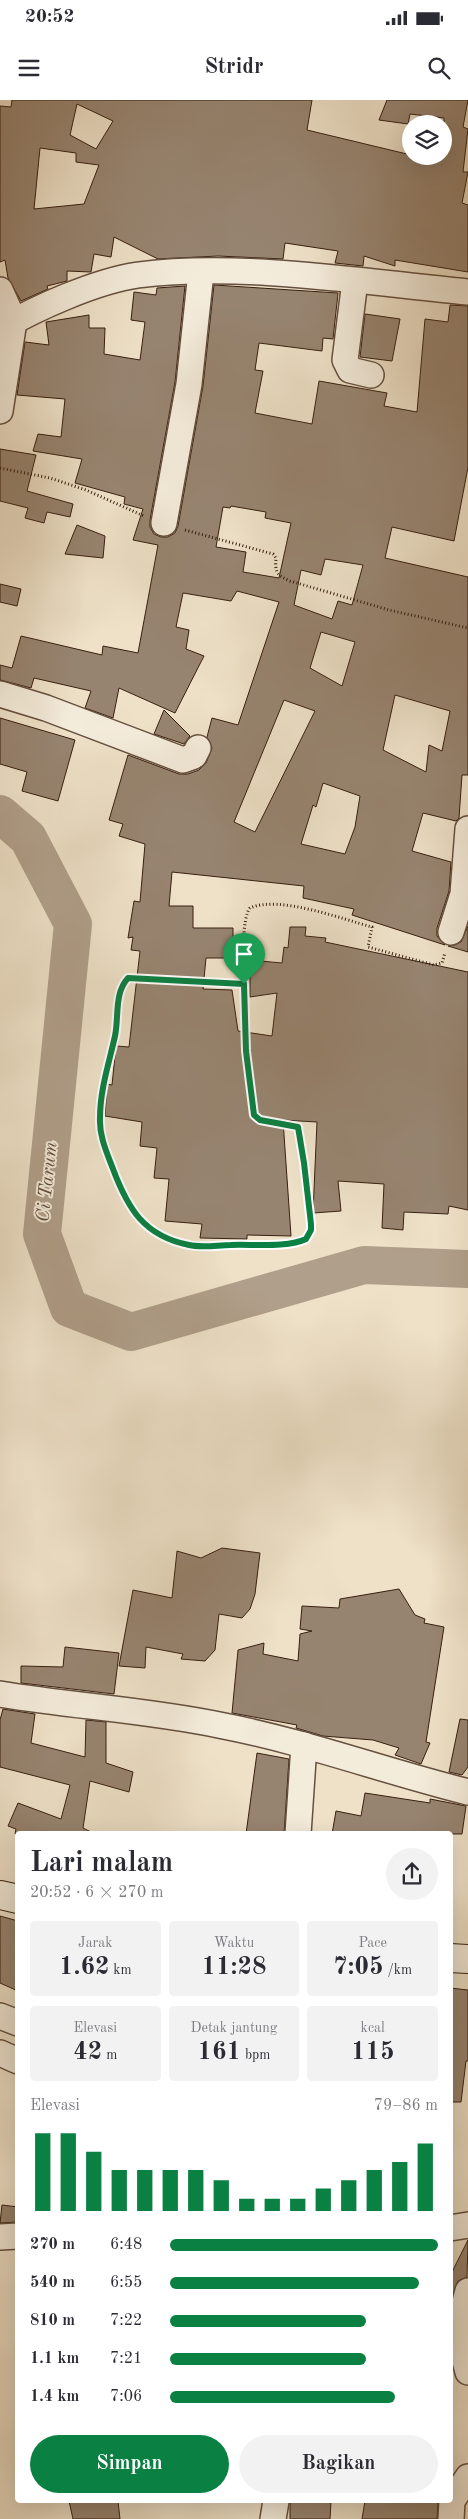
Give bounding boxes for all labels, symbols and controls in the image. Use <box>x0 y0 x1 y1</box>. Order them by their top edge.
text: 20:52 <box>25 8 74 27</box>
icon: menu <box>15 54 43 82</box>
icon: search <box>425 54 453 82</box>
text: Stridr <box>204 56 264 78</box>
map controls <box>402 115 452 165</box>
button: layers <box>402 115 452 165</box>
pin <box>223 933 265 984</box>
icon: arrive <box>230 940 258 968</box>
water label: Ci Tarum <box>34 1141 62 1223</box>
button: share <box>386 1848 438 1900</box>
text: Lari malam <box>30 1850 173 1878</box>
text: 20:52 · 6 × 270 m <box>30 1885 163 1901</box>
text: Jarak <box>78 1936 113 1950</box>
text: Waktu <box>214 1936 254 1950</box>
text: Pace <box>358 1936 387 1950</box>
text: 1.62 <box>59 1955 109 1980</box>
text: 11:28 <box>201 1955 267 1980</box>
text: 7:05 <box>333 1955 384 1980</box>
text: km <box>109 1963 132 1977</box>
text: /km <box>384 1963 412 1977</box>
text: Elevasi <box>74 2021 117 2035</box>
text: Detak jantung <box>191 2021 277 2035</box>
text: kcal <box>361 2021 385 2035</box>
text: 42 <box>73 2040 102 2065</box>
text: 161 <box>198 2040 241 2065</box>
text: 115 <box>351 2040 394 2065</box>
text: m <box>102 2048 117 2062</box>
text: bpm <box>241 2048 270 2062</box>
text: Elevasi <box>30 2098 80 2114</box>
text: 79–86 m <box>374 2098 438 2114</box>
text: 270 m <box>30 2237 75 2253</box>
text: 6:48 <box>110 2237 142 2253</box>
text: 540 m <box>30 2275 75 2291</box>
text: 6:55 <box>110 2275 142 2291</box>
text: 810 m <box>30 2313 75 2329</box>
text: 7:22 <box>110 2313 142 2329</box>
text: 1.1 km <box>30 2351 79 2367</box>
text: 7:21 <box>110 2351 142 2367</box>
text: 1.4 km <box>30 2389 79 2405</box>
text: 7:06 <box>110 2389 142 2405</box>
button: Simpan <box>30 2435 229 2493</box>
button: Bagikan <box>239 2435 438 2493</box>

